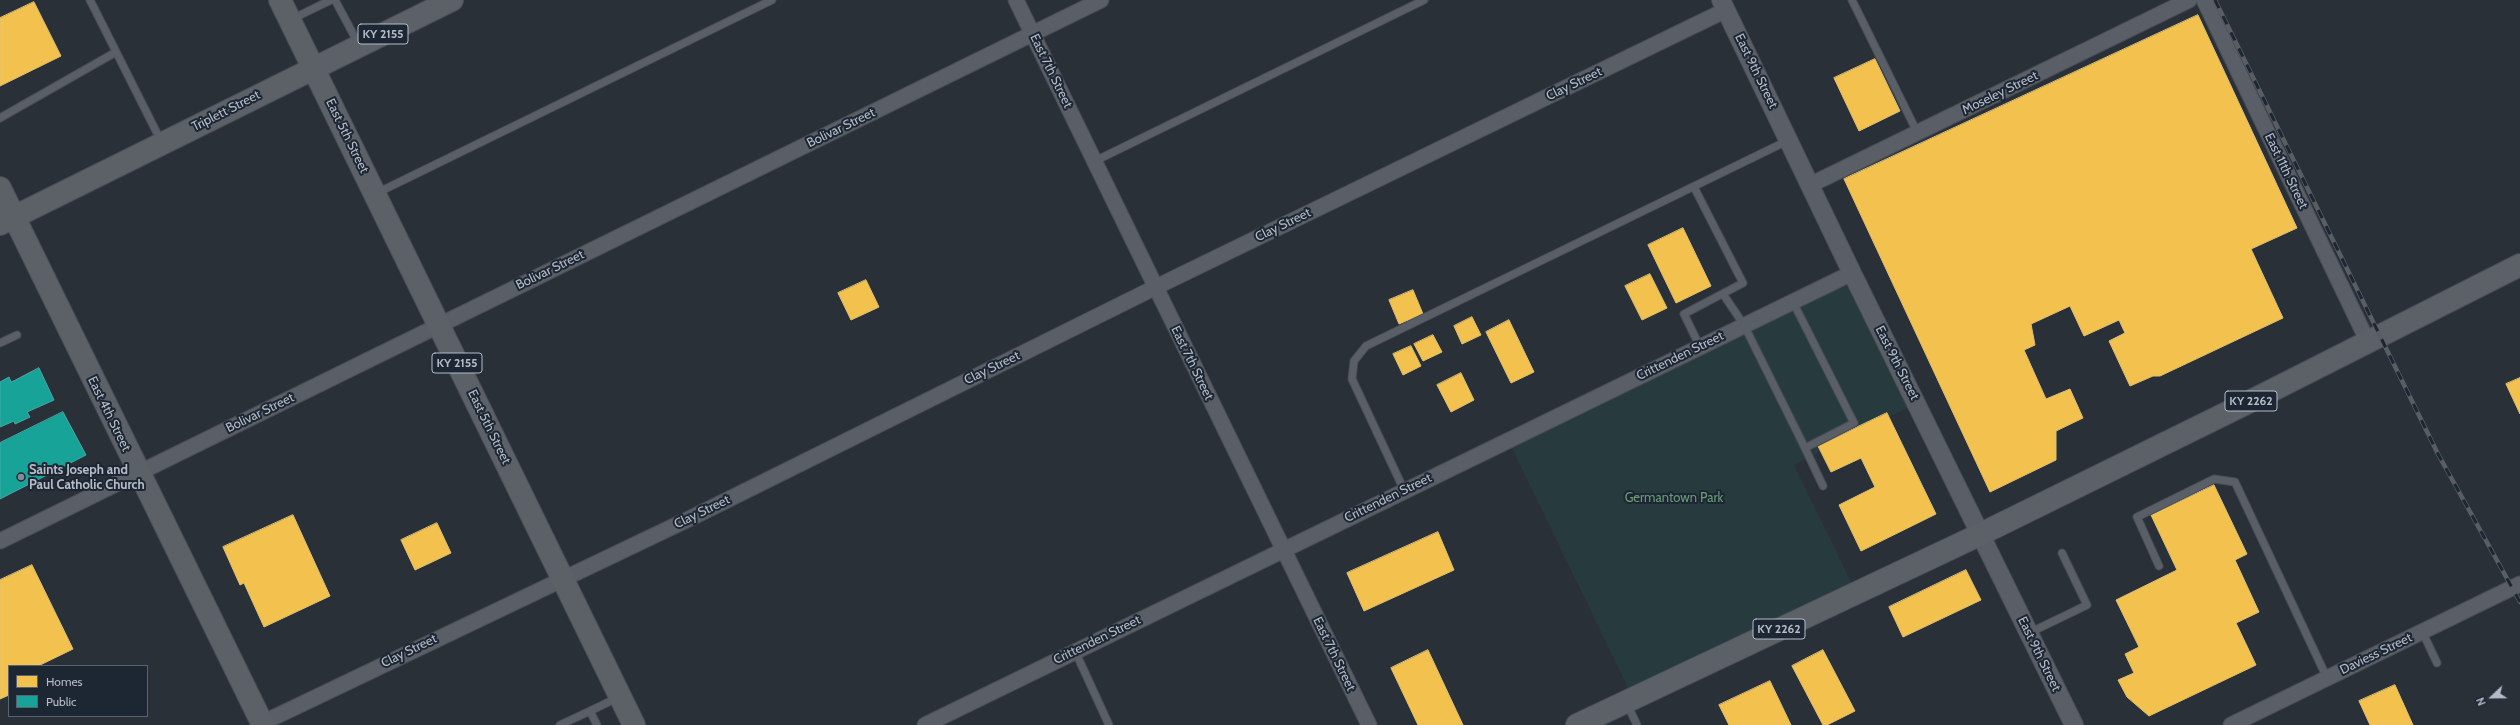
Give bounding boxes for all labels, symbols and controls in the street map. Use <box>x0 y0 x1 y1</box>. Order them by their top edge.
road number: KY 2155 <box>358 24 408 44</box>
street label: East 7th Street <box>1026 31 1076 111</box>
street label: East 9th Street <box>1731 31 1781 111</box>
street label: Clay Street <box>1544 64 1604 104</box>
street label: Moseley Street <box>1960 68 2040 118</box>
street label: Triplett Street <box>189 87 263 135</box>
street label: East 5th Street <box>322 96 372 176</box>
street label: Bolivar Street <box>804 105 878 151</box>
street label: East 11th Street <box>2261 131 2311 211</box>
street label: Clay Street <box>1253 205 1313 245</box>
street label: Bolivar Street <box>513 247 587 293</box>
street label: East 7th Street <box>1167 323 1217 403</box>
street label: East 9th Street <box>1872 323 1922 403</box>
street label: Crittenden Street <box>1634 328 1726 384</box>
street label: Clay Street <box>962 348 1022 388</box>
road number: KY 2155 <box>432 353 482 373</box>
street label: East 4th Street <box>84 374 134 454</box>
street label: East 5th Street <box>464 387 514 467</box>
street label: Bolivar Street <box>223 390 297 436</box>
road number: KY 2262 <box>2225 391 2277 411</box>
place label: Saints Joseph and Paul Catholic Church <box>29 462 145 493</box>
street label: Crittenden Street <box>1342 470 1434 526</box>
marker: Saints Joseph and Paul Catholic Church <box>16 472 26 482</box>
park label: Germantown Park <box>1625 490 1723 506</box>
street label: Clay Street <box>672 492 732 532</box>
street label: Crittenden Street <box>1051 612 1143 668</box>
street label: East 7th Street <box>1309 614 1359 694</box>
street label: East 9th Street <box>2014 614 2064 694</box>
road number: KY 2262 <box>1753 619 1805 639</box>
street label: Daviess Street <box>2337 630 2415 678</box>
street label: Clay Street <box>379 631 439 671</box>
legend <box>8 665 148 717</box>
text: Homes <box>46 674 83 689</box>
north arrow <box>2472 677 2512 717</box>
text: Public <box>46 694 77 709</box>
text: N <box>2473 695 2489 708</box>

